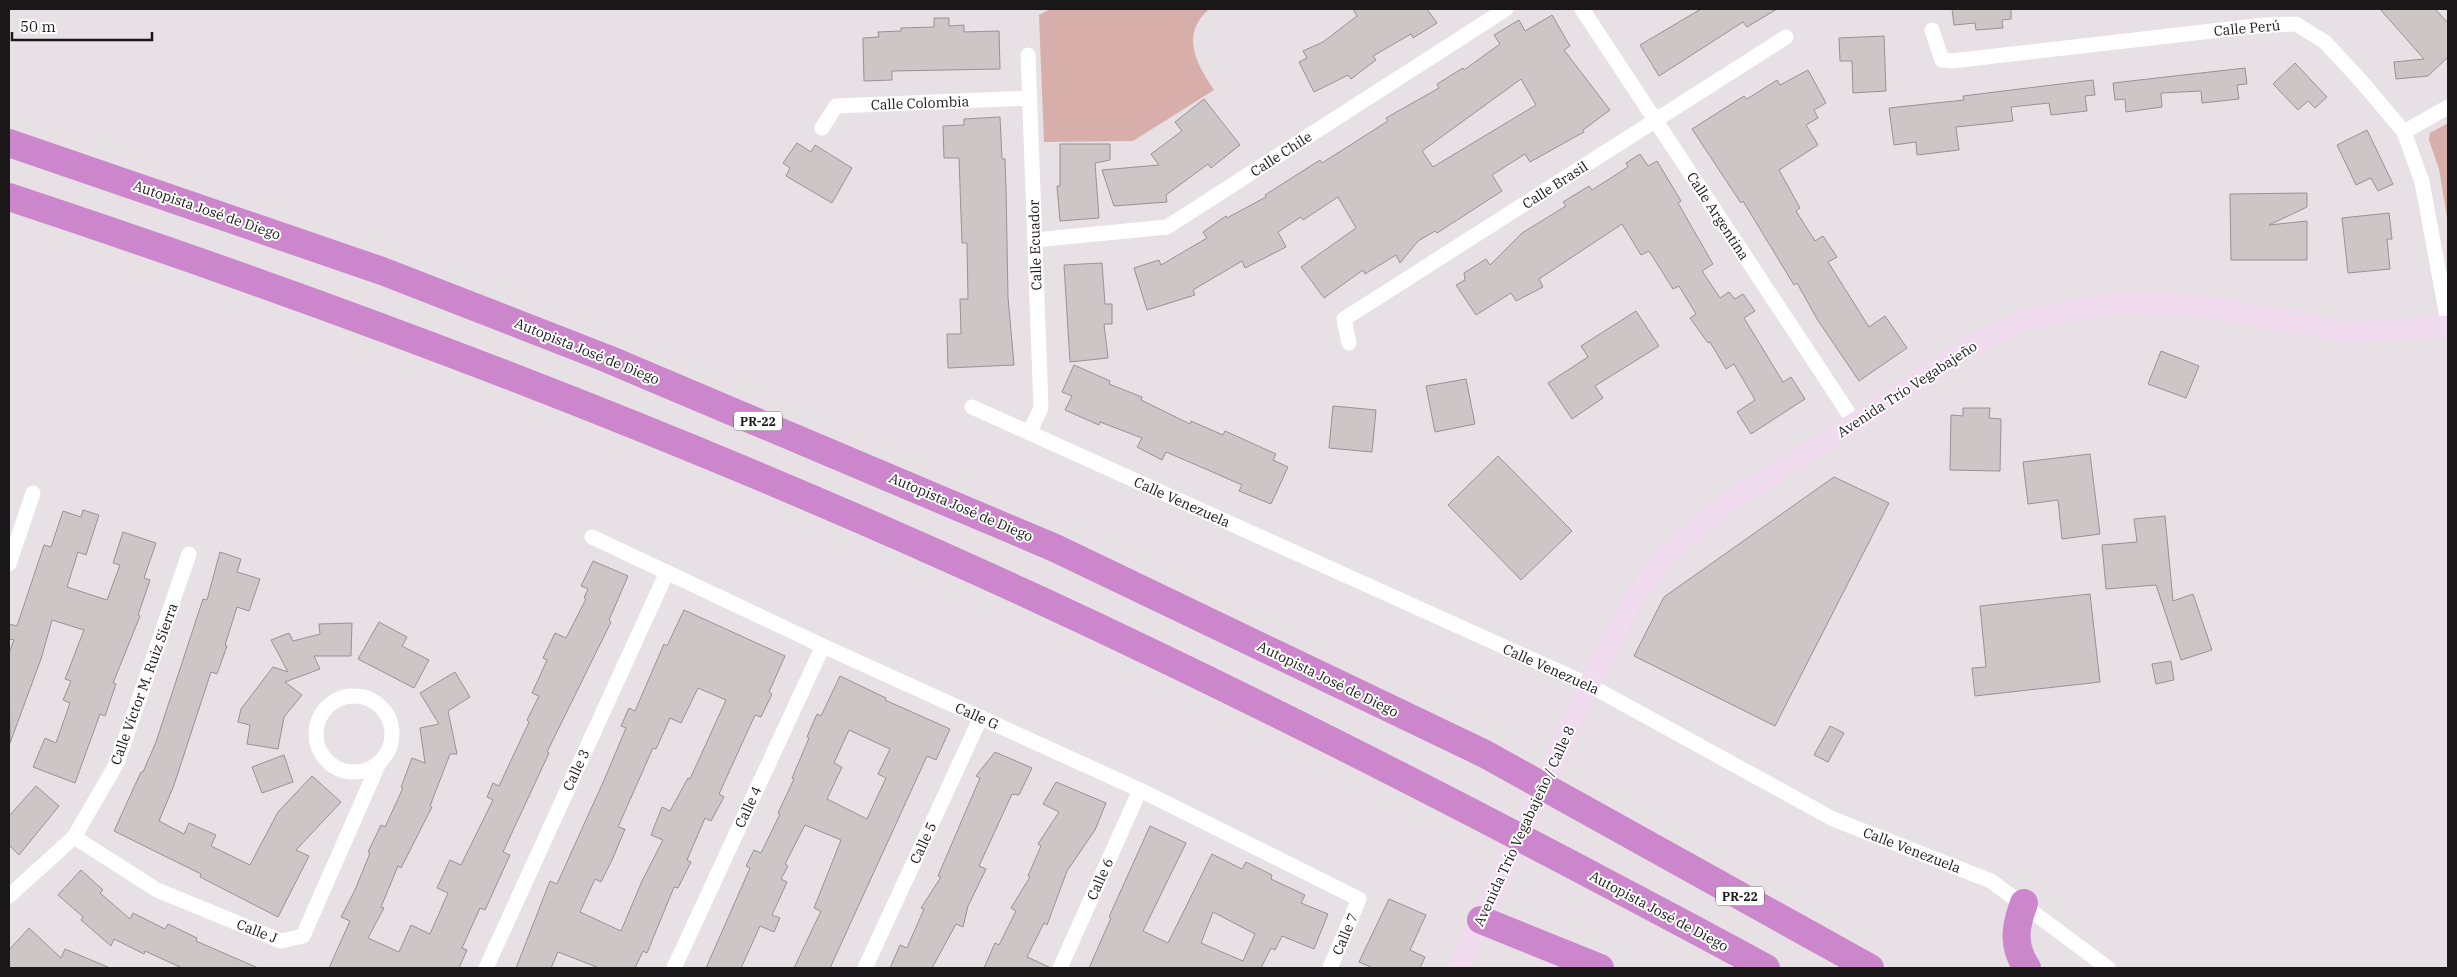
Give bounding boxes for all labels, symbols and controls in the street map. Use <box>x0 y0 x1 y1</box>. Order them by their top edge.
scale bar <box>12 10 152 42</box>
street label: Calle Perú <box>2213 16 2281 40</box>
text: 50 m <box>20 17 56 36</box>
street label: Calle Colombia <box>870 92 970 114</box>
street label: Calle Chile <box>1247 127 1315 181</box>
street label: Calle Brasil <box>1519 157 1591 213</box>
street label: Calle Argentina <box>1683 169 1753 264</box>
street label: Autopista José de Diego <box>131 176 283 244</box>
street label: Calle Ecuador <box>1024 199 1046 291</box>
street label: Autopista José de Diego <box>512 314 662 388</box>
street label: Avenida Trío Vegabajeño <box>1834 337 1980 441</box>
road number: PR-22 <box>734 412 782 431</box>
street label: Autopista José de Diego <box>886 469 1036 546</box>
street label: Calle Venezuela <box>1131 473 1233 531</box>
street label: Calle Víctor M. Ruiz Sierra <box>106 600 182 767</box>
street label: Autopista José de Diego <box>1255 637 1402 721</box>
street label: Calle Venezuela <box>1500 640 1602 698</box>
street label: Calle G <box>952 698 1002 734</box>
street label: Avenida Trío Vegabajeño / Calle 8 <box>1470 723 1578 929</box>
street label: Calle 3 <box>559 746 593 794</box>
street label: Calle 4 <box>731 783 765 831</box>
street label: Calle 5 <box>906 819 940 867</box>
street label: Calle Venezuela <box>1861 823 1964 877</box>
street label: Calle 6 <box>1083 855 1117 903</box>
street label: Autopista José de Diego <box>1587 867 1732 955</box>
road number: PR-22 <box>1716 886 1764 906</box>
street label: Calle 7 <box>1328 910 1362 958</box>
street label: Calle J <box>234 915 280 947</box>

